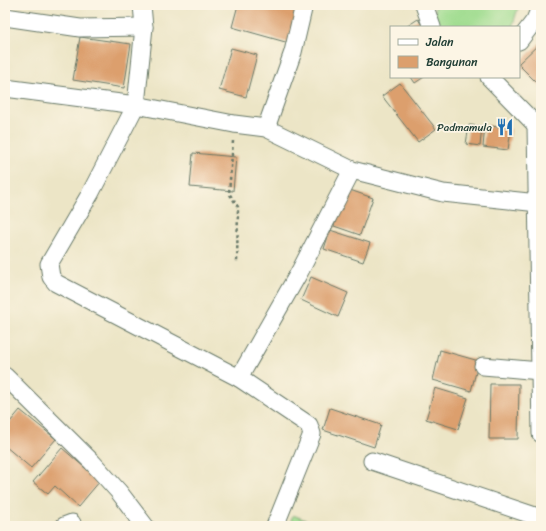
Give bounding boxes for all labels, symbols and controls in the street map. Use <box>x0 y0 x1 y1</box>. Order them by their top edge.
legend <box>390 26 520 78</box>
text: Jalan <box>425 31 454 53</box>
text: Bangunan <box>426 51 478 73</box>
restaurant icon: Padmamula <box>495 117 515 137</box>
place label: Padmamula <box>437 118 492 137</box>

